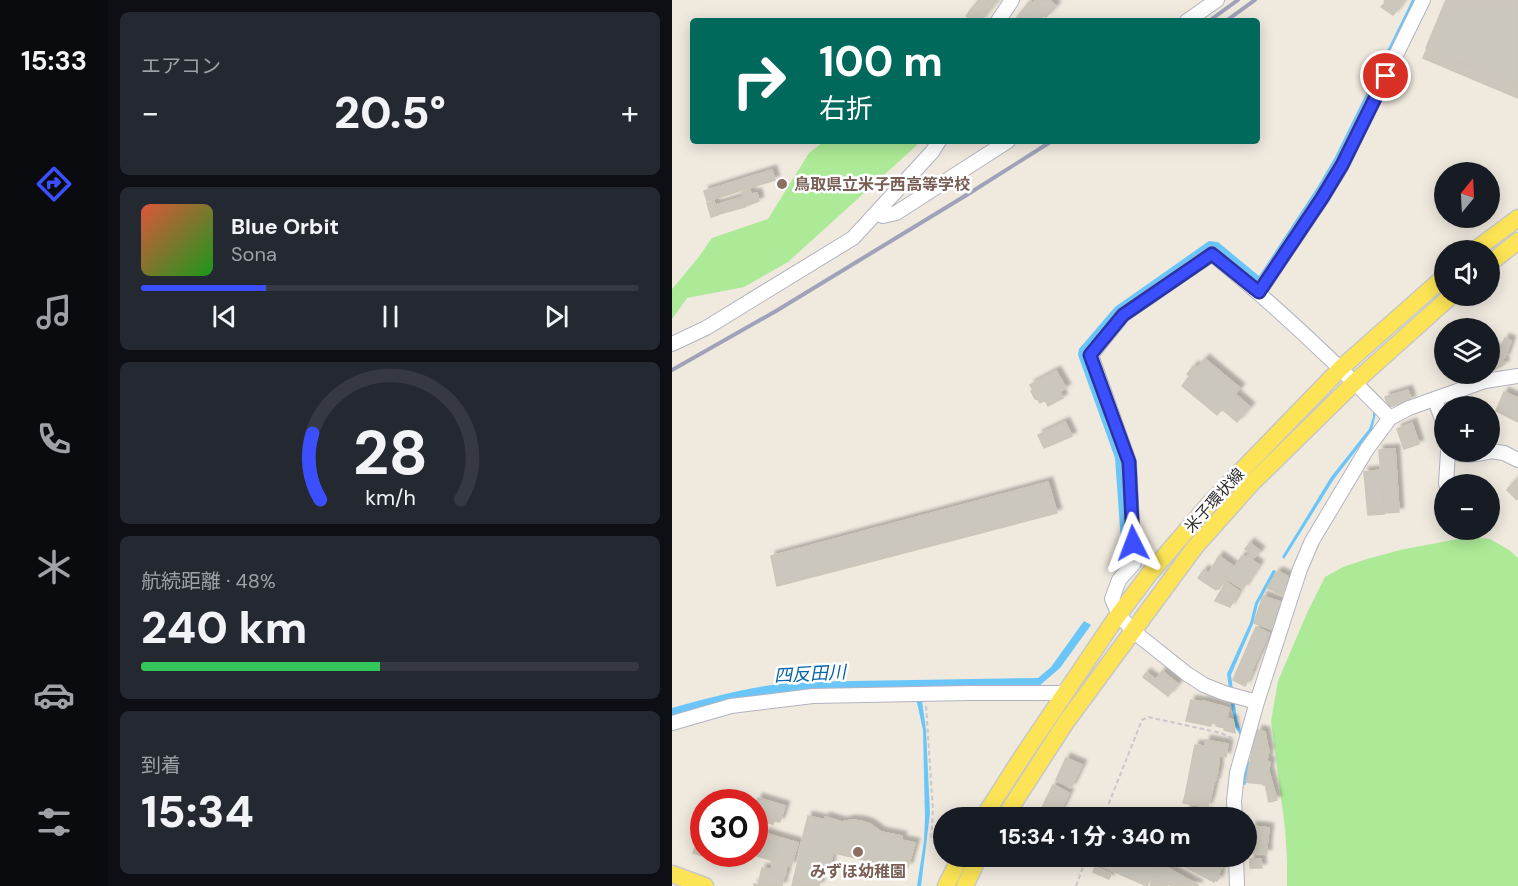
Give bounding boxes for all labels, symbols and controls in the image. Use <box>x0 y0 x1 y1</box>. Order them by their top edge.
text: 100 m <box>819 34 943 89</box>
icon: right <box>720 42 798 120</box>
text: 15:33 <box>21 43 87 78</box>
pin <box>1360 50 1411 101</box>
text: エアコン <box>141 53 221 79</box>
icon: arrive <box>1369 59 1402 92</box>
text: 20.5° <box>334 83 446 142</box>
text: − <box>141 91 159 134</box>
text: + <box>621 91 639 134</box>
text: 右折 <box>819 91 873 126</box>
north arrow <box>1434 162 1500 228</box>
map controls <box>1434 162 1500 540</box>
icon: directions <box>33 163 75 205</box>
place label: 鳥取県立米子西高等学校 <box>794 174 970 195</box>
marker: 鳥取県立米子西高等学校 <box>775 177 789 191</box>
text: Blue Orbit <box>231 212 339 241</box>
button: sound <box>1434 240 1500 306</box>
text: Sona <box>231 241 277 267</box>
icon: music <box>33 291 75 333</box>
icon: previous <box>208 300 241 333</box>
icon: pause <box>374 300 407 333</box>
icon: next <box>540 300 573 333</box>
button: layers <box>1434 318 1500 384</box>
button: + <box>1434 396 1500 462</box>
text: 28 <box>352 412 428 493</box>
icon: phone <box>33 418 75 460</box>
street label: 米子環状線 <box>1180 464 1249 537</box>
button: − <box>1434 474 1500 540</box>
text: km/h <box>365 484 415 512</box>
position arrow <box>1101 511 1165 575</box>
icon: climate <box>33 546 75 588</box>
text: 航続距離 · 48% <box>141 568 276 594</box>
text: 240 km <box>141 598 307 657</box>
water label: 四反田川 <box>773 660 849 688</box>
icon: car <box>33 674 75 716</box>
text: 到着 <box>141 752 181 778</box>
text: 15:34 <box>141 782 254 841</box>
speed limit sign: 30 <box>690 789 768 867</box>
icon: filters <box>33 801 75 843</box>
text: 15:34 · 1 分 · 340 m <box>999 822 1191 851</box>
marker: みずほ幼稚園 <box>851 845 865 859</box>
place label: みずほ幼稚園 <box>810 861 906 882</box>

